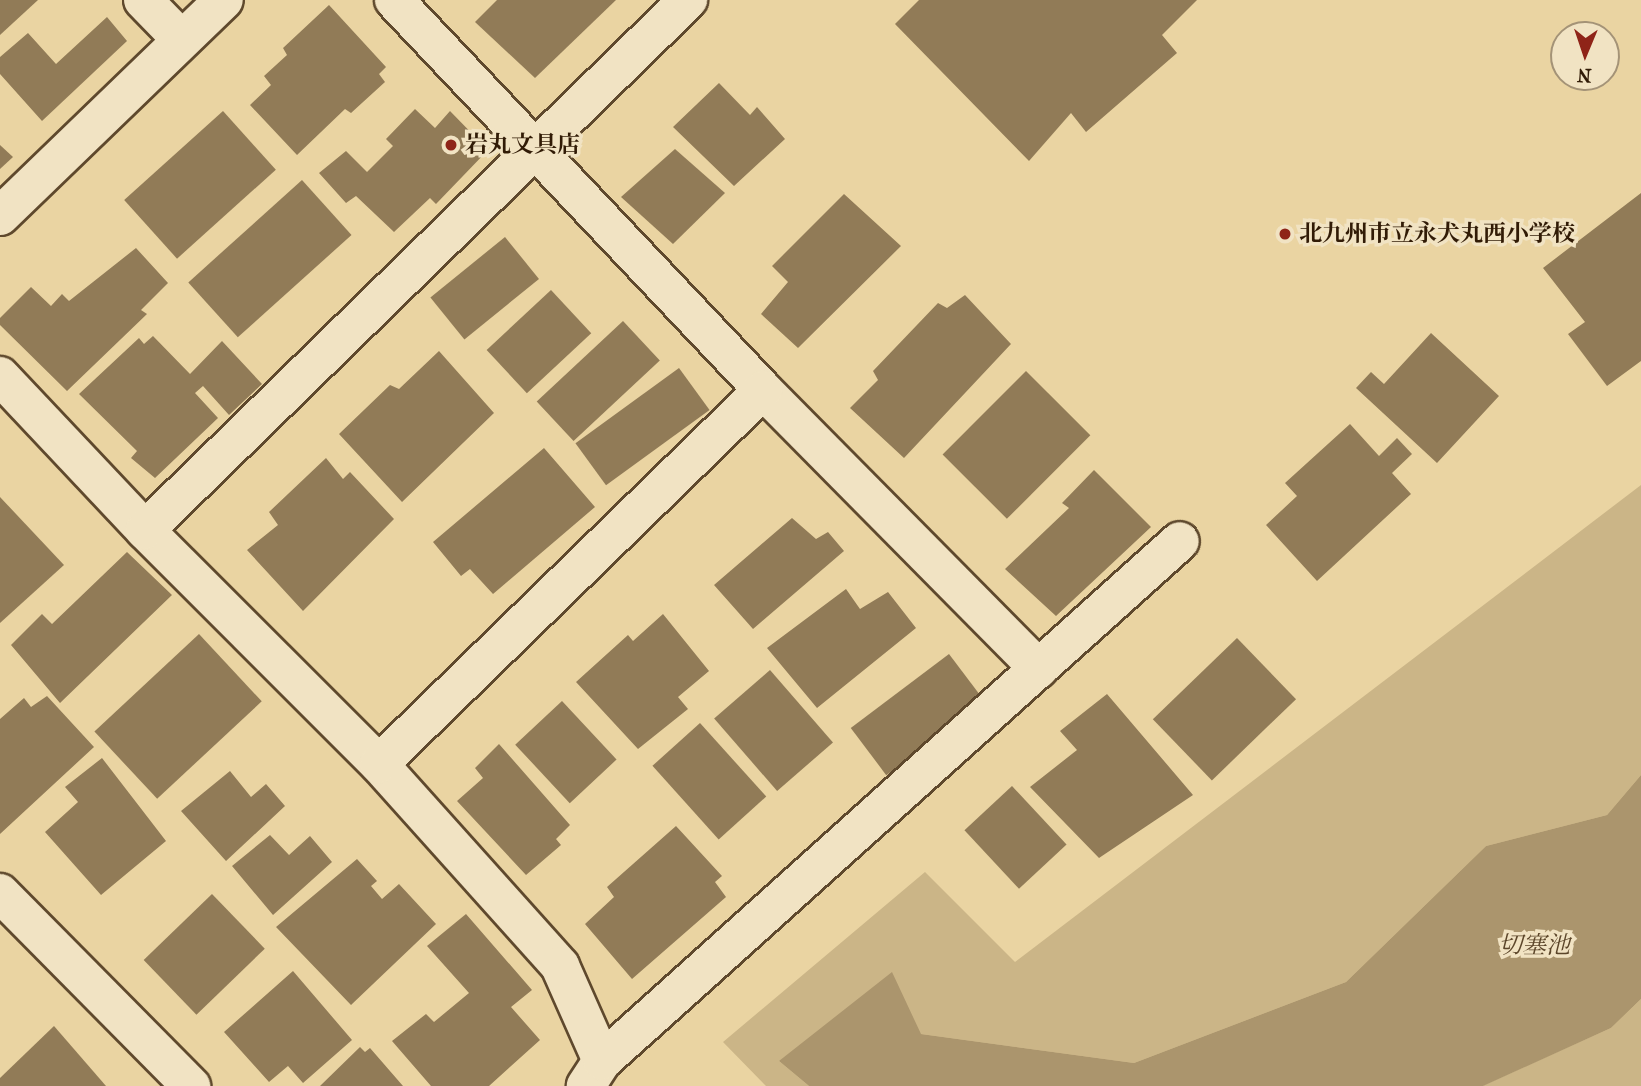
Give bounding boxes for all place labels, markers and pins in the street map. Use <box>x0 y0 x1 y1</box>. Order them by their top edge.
place label: 岩丸文具店 <box>465 131 580 159</box>
marker: 岩丸文具店 <box>443 137 459 153</box>
place label: 北九州市立永犬丸西小学校 <box>1299 220 1575 248</box>
marker: 北九州市立永犬丸西小学校 <box>1277 226 1293 242</box>

